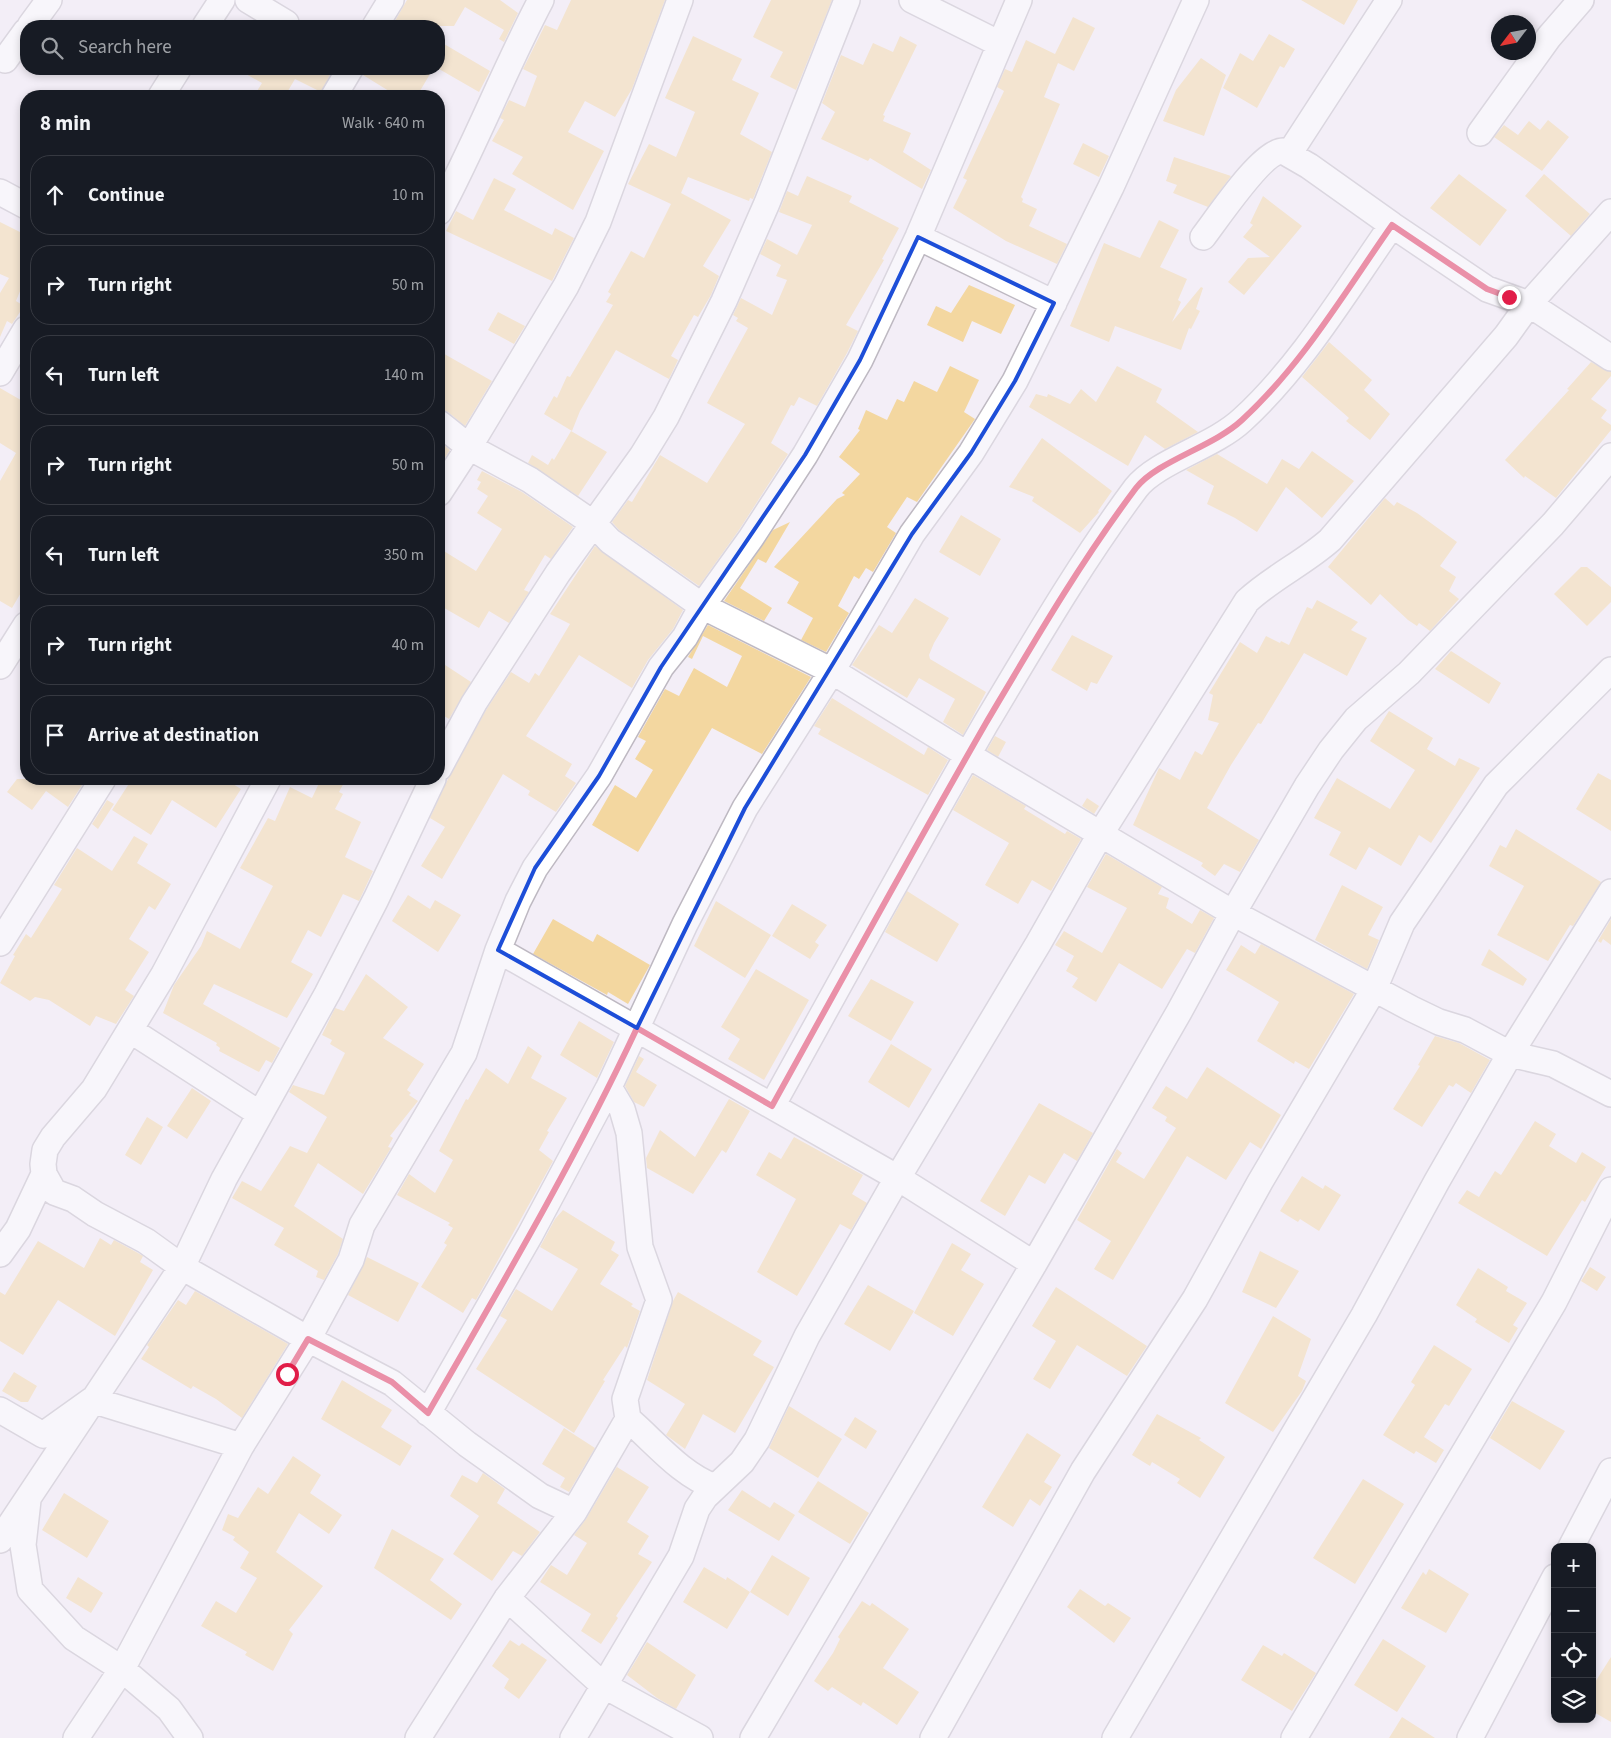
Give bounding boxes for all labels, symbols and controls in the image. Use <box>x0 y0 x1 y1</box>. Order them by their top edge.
north arrow <box>1491 15 1536 60</box>
search box <box>20 20 445 75</box>
icon: search <box>38 34 66 62</box>
text: Search here <box>78 34 172 61</box>
text: 8 min <box>40 108 91 138</box>
text: Walk · 640 m <box>342 112 425 134</box>
icon: ahead <box>41 181 69 209</box>
text: Continue <box>88 182 165 209</box>
text: 10 m <box>392 184 424 206</box>
icon: right <box>41 271 69 299</box>
text: Turn right <box>88 272 172 299</box>
text: 50 m <box>392 274 424 296</box>
route end <box>1498 286 1521 309</box>
icon: left <box>41 361 69 389</box>
text: Turn left <box>88 362 159 389</box>
text: 140 m <box>384 364 424 386</box>
icon: right <box>41 451 69 479</box>
text: Turn right <box>88 452 172 479</box>
text: 50 m <box>392 454 424 476</box>
icon: left <box>41 541 69 569</box>
text: Turn left <box>88 542 159 569</box>
text: 350 m <box>384 544 424 566</box>
icon: right <box>41 631 69 659</box>
text: Turn right <box>88 632 172 659</box>
text: 40 m <box>392 634 424 656</box>
icon: arrive <box>41 721 69 749</box>
text: Arrive at destination <box>88 722 259 749</box>
route start <box>276 1363 299 1386</box>
map controls <box>1551 1543 1596 1723</box>
button: + <box>1551 1543 1596 1588</box>
button: − <box>1551 1588 1596 1633</box>
button: locate <box>1551 1633 1596 1678</box>
button: layers <box>1551 1678 1596 1723</box>

